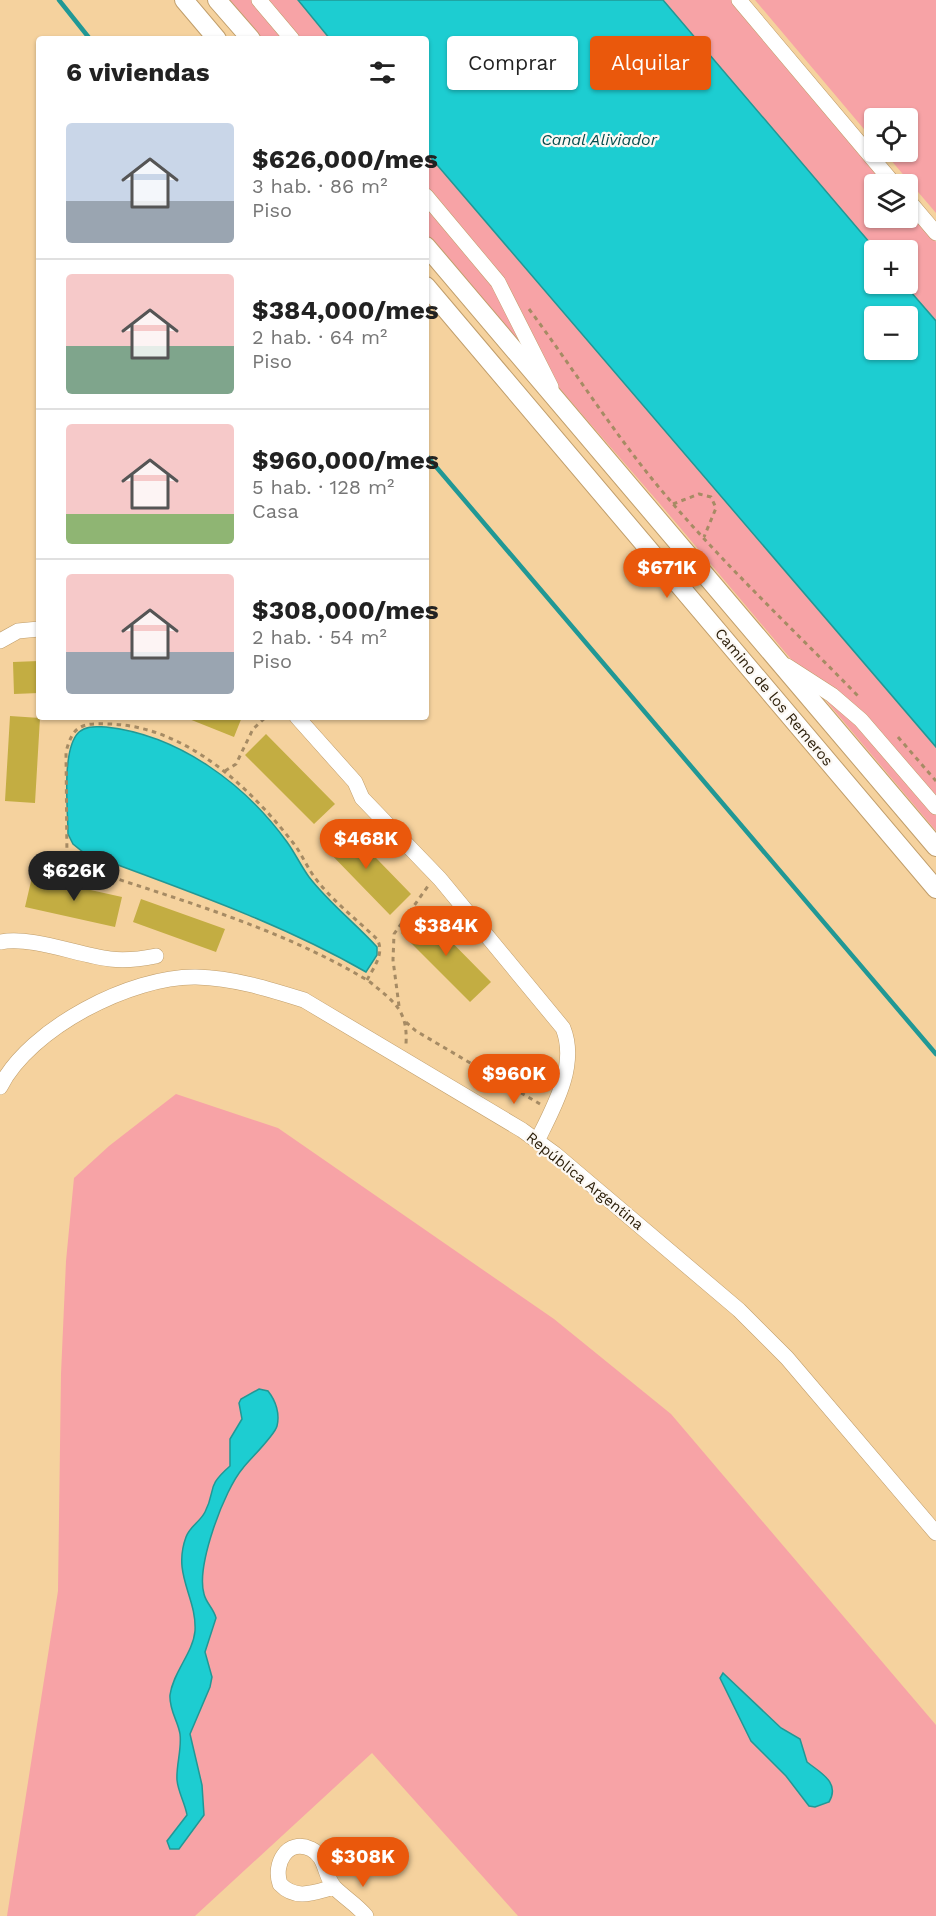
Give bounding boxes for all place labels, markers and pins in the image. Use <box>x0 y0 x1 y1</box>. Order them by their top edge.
pin: $671K <box>625 548 709 599</box>
pin: $468K <box>324 819 408 870</box>
pin: $626K <box>32 851 116 902</box>
pin: $384K <box>404 906 488 957</box>
pin: $960K <box>472 1054 556 1105</box>
pin: $308K <box>321 1837 405 1888</box>

